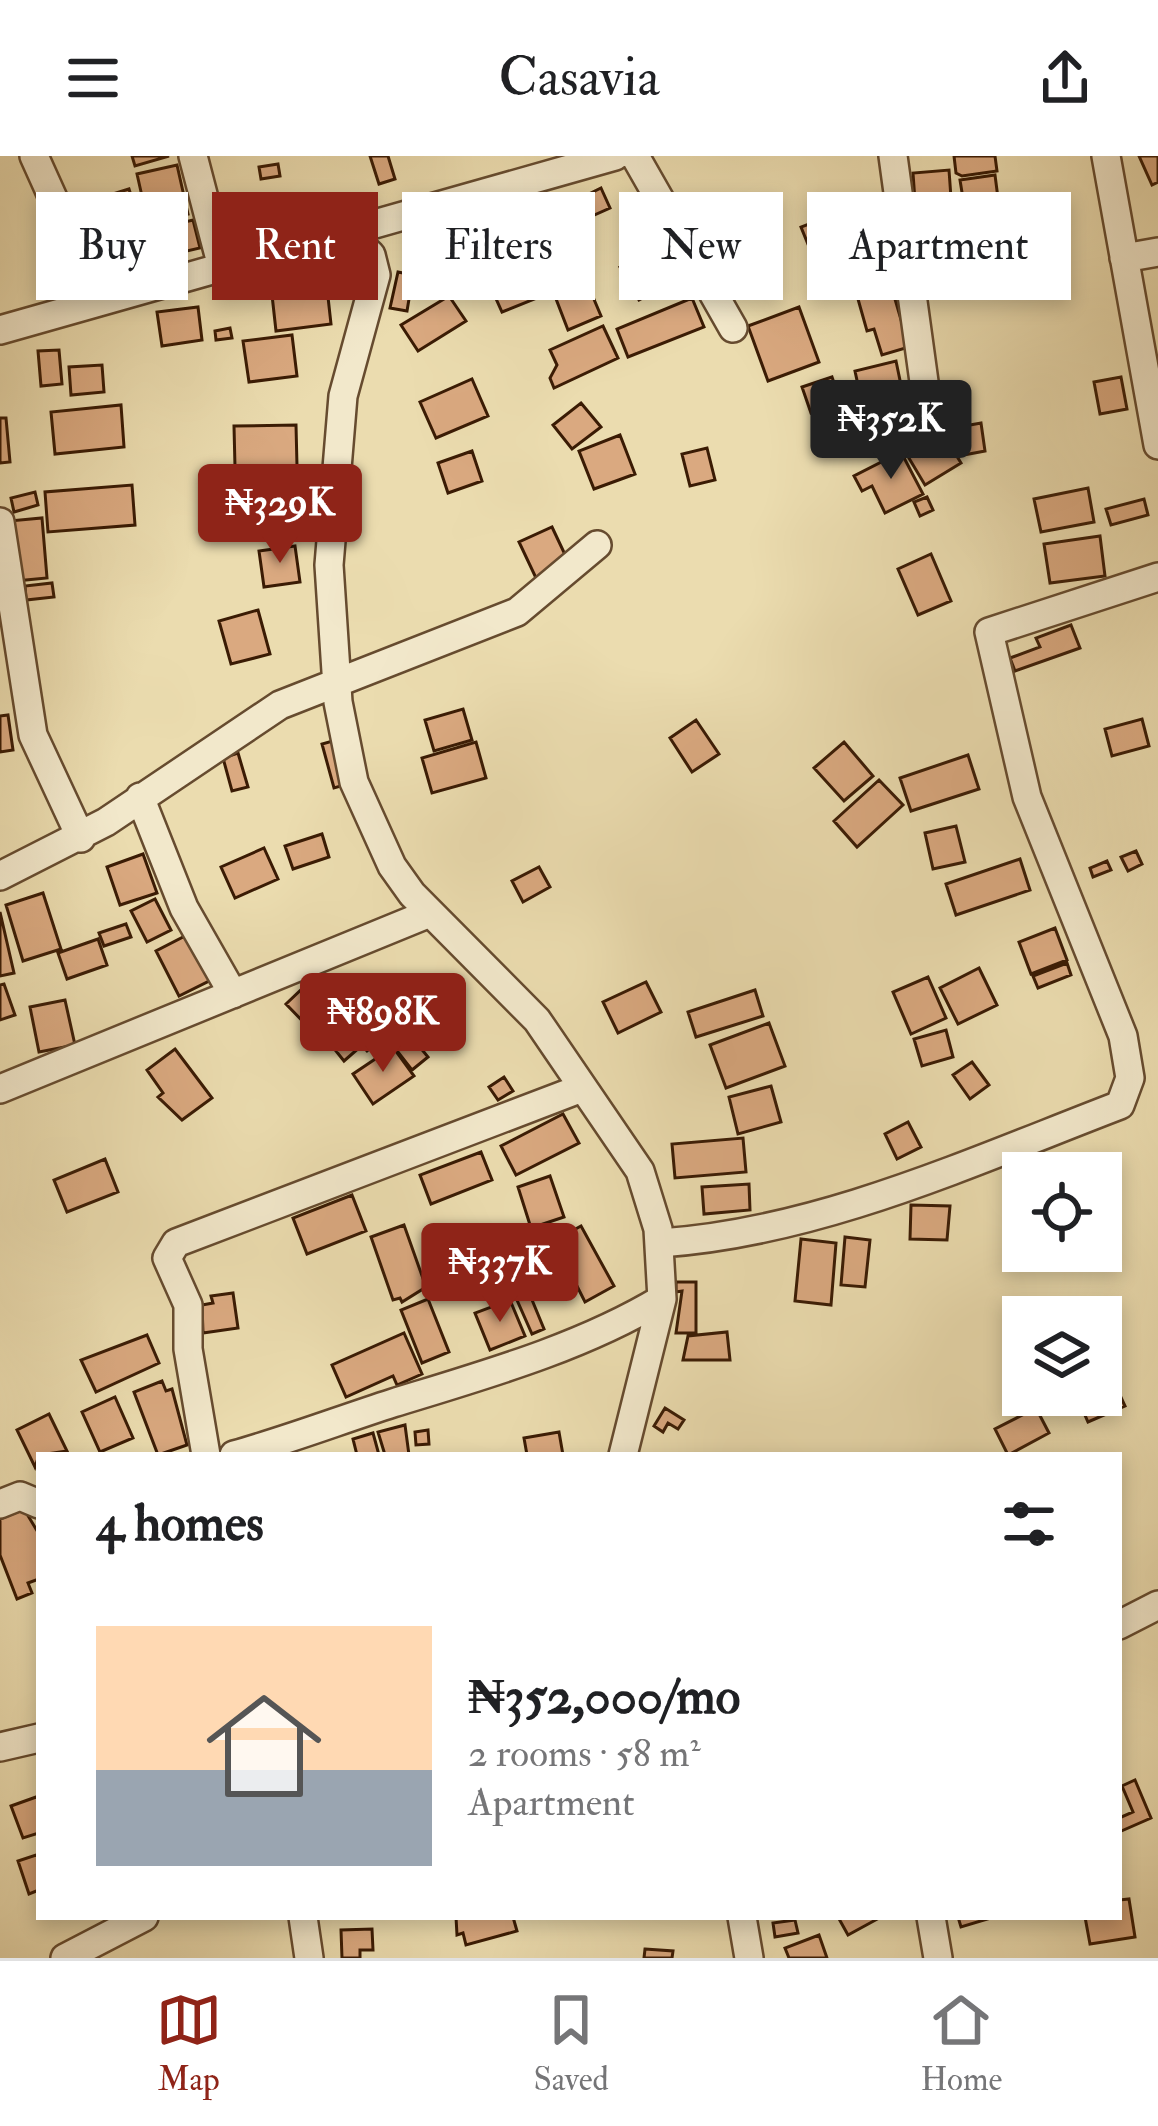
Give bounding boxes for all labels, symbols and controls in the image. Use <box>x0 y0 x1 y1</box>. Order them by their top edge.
text: Casavia <box>498 44 660 112</box>
icon: menu <box>60 45 126 111</box>
icon: share <box>1032 45 1098 111</box>
chip: Buy <box>36 192 188 300</box>
chip: Rent <box>212 192 378 300</box>
chip: Filters <box>402 192 595 300</box>
chip: New <box>619 192 783 300</box>
chip: Apartment <box>807 192 1071 300</box>
pin: ₦352K <box>807 380 975 482</box>
text: ₦352K <box>837 394 945 443</box>
pin: ₦329K <box>196 464 364 566</box>
text: ₦329K <box>225 478 335 527</box>
pin: ₦898K <box>299 973 467 1075</box>
text: ₦898K <box>327 987 439 1036</box>
map controls <box>1002 1152 1122 1416</box>
button: locate <box>1002 1152 1122 1272</box>
pin: ₦337K <box>416 1223 584 1325</box>
text: ₦337K <box>448 1237 552 1286</box>
button: layers <box>1002 1296 1122 1416</box>
icon: filters <box>996 1491 1062 1557</box>
text: 4 homes <box>96 1492 264 1556</box>
text: ₦352,000/mo <box>468 1665 740 1729</box>
icon: home <box>192 1674 336 1818</box>
text: 2 rooms · 58 m² <box>468 1729 701 1778</box>
text: Apartment <box>468 1778 635 1827</box>
tab: Map <box>156 1987 222 2100</box>
tab: Saved <box>533 1987 609 2100</box>
tab: Home <box>920 1987 1002 2100</box>

